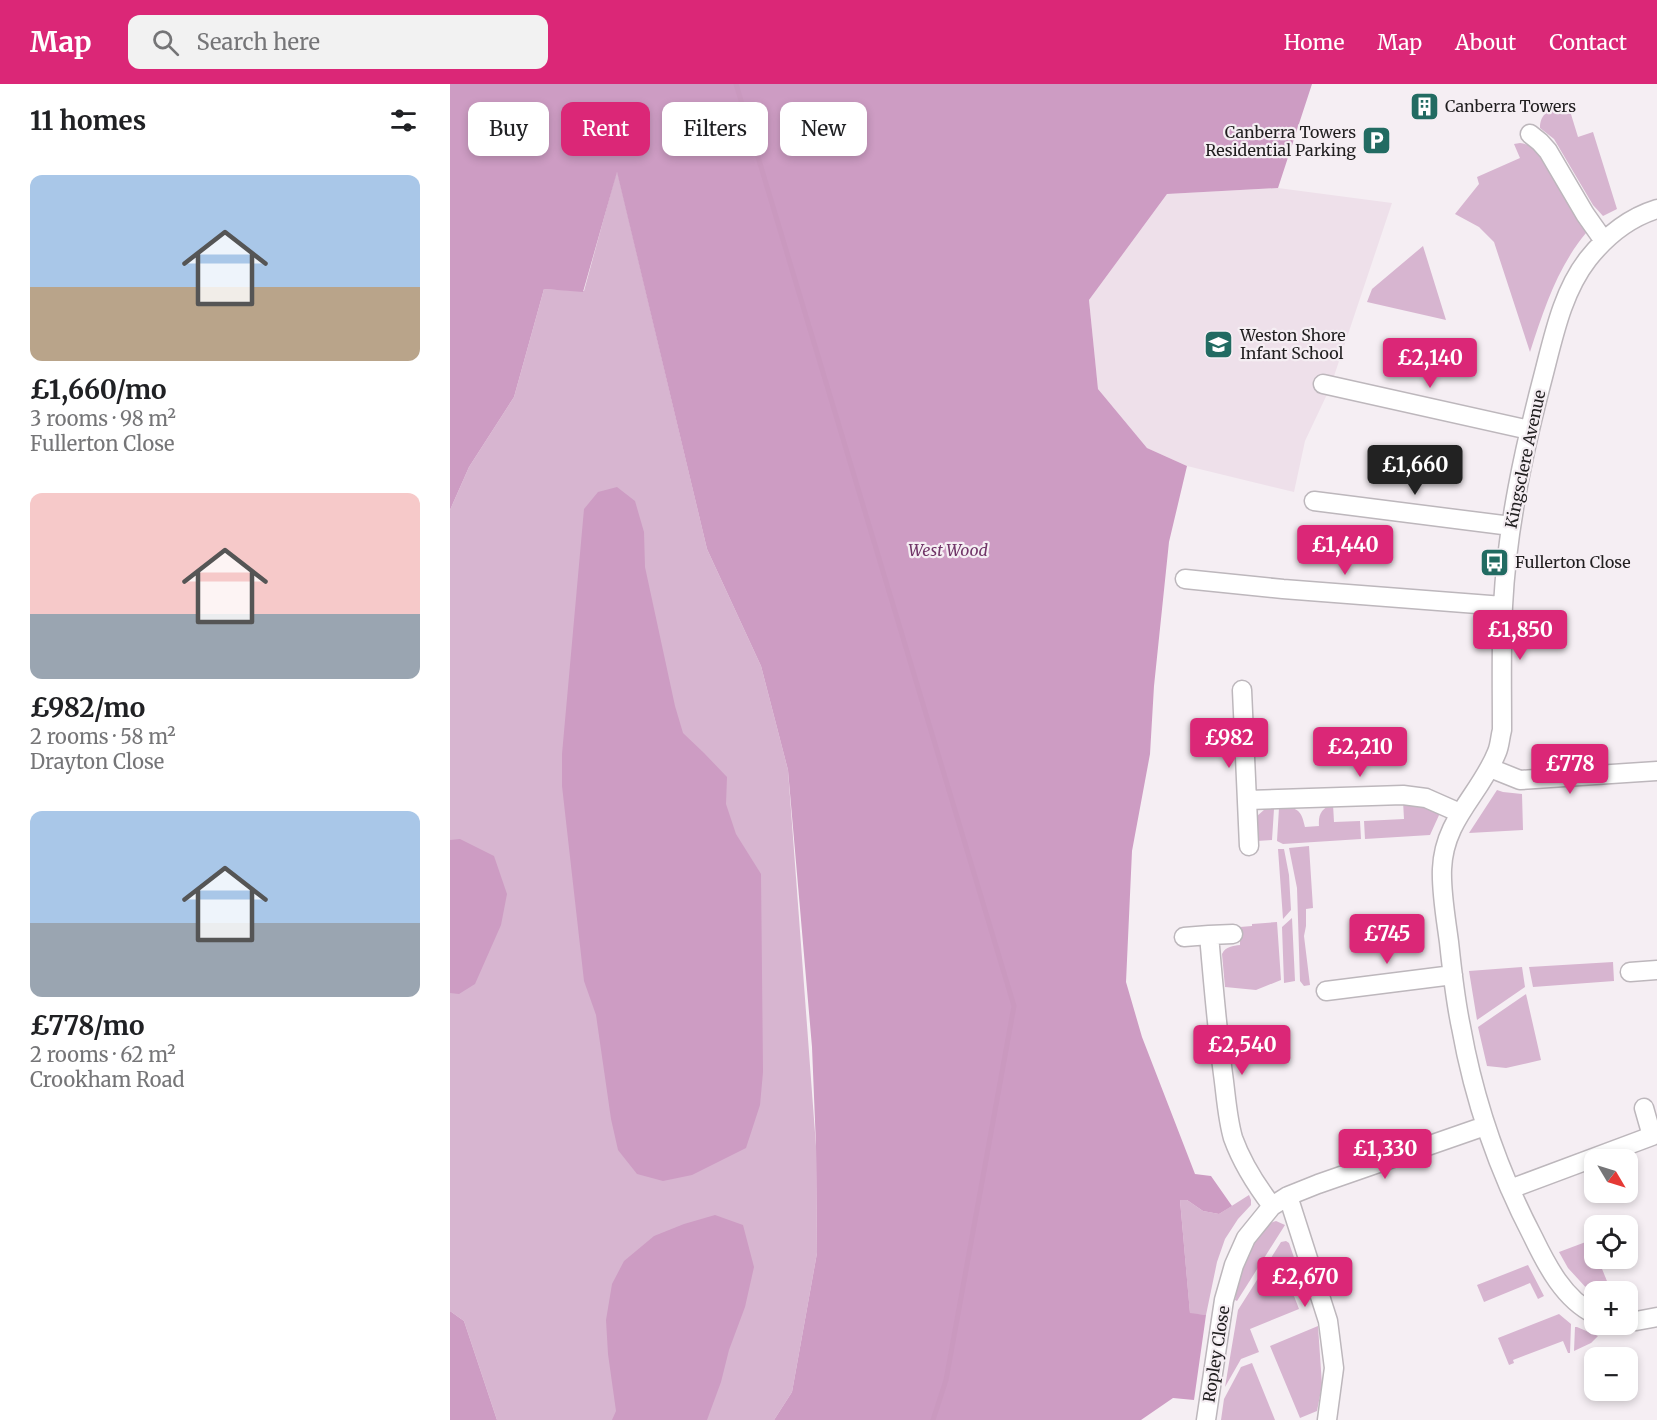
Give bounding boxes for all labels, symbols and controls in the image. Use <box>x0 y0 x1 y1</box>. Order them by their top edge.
search box <box>128 15 548 69</box>
text: Map <box>30 24 92 60</box>
icon: search <box>149 26 182 59</box>
text: Search here <box>197 28 320 56</box>
text: Home <box>1284 29 1344 56</box>
text: Map <box>1377 29 1422 56</box>
text: About <box>1455 29 1516 56</box>
text: Contact <box>1549 29 1627 56</box>
building icon: Canberra Towers <box>1408 90 1440 122</box>
place label: Canberra Towers <box>1445 96 1576 116</box>
chip: Buy <box>468 102 549 156</box>
chip: Rent <box>561 102 650 156</box>
chip: Filters <box>662 102 768 156</box>
chip: New <box>780 102 867 156</box>
text: 11 homes <box>30 104 146 137</box>
icon: filters <box>387 104 420 137</box>
place label: Canberra Towers Residential Parking <box>1205 122 1356 160</box>
parking icon: Canberra Towers Residential Parking <box>1361 125 1393 157</box>
icon: home <box>171 214 279 322</box>
place label: Weston Shore Infant School <box>1239 325 1346 363</box>
school or university icon: Weston Shore Infant School <box>1203 328 1235 360</box>
pin: £2,140 <box>1381 338 1479 389</box>
text: £2,140 <box>1397 345 1463 370</box>
text: £1,660/mo <box>30 373 167 406</box>
street label: Kingsclere Avenue <box>1501 388 1549 530</box>
text: 3 rooms · 98 m² <box>30 406 176 431</box>
text: Fullerton Close <box>30 431 174 456</box>
pin: £1,660 <box>1366 445 1464 496</box>
text: £1,660 <box>1382 452 1448 477</box>
pin: £1,440 <box>1296 525 1394 576</box>
icon: home <box>171 532 279 640</box>
text: £1,440 <box>1311 532 1379 557</box>
park label: West Wood <box>908 540 988 560</box>
bus stop icon: Fullerton Close <box>1478 546 1510 578</box>
place label: Fullerton Close <box>1515 552 1631 572</box>
pin: £1,850 <box>1471 610 1569 661</box>
text: £1,850 <box>1487 617 1553 642</box>
text: £982/mo <box>30 691 145 724</box>
pin: £982 <box>1193 718 1265 769</box>
text: 2 rooms · 58 m² <box>30 724 176 749</box>
text: £982 <box>1204 725 1254 750</box>
pin: £2,210 <box>1311 727 1409 778</box>
text: £2,210 <box>1327 734 1393 759</box>
pin: £778 <box>1534 744 1606 795</box>
text: Drayton Close <box>30 749 164 774</box>
text: £778 <box>1545 751 1595 776</box>
icon: home <box>171 850 279 958</box>
pin: £745 <box>1351 914 1423 965</box>
text: £745 <box>1363 921 1411 946</box>
text: £778/mo <box>30 1009 144 1042</box>
pin: £2,540 <box>1193 1025 1291 1076</box>
text: £2,540 <box>1207 1032 1277 1057</box>
text: 2 rooms · 62 m² <box>30 1042 176 1067</box>
text: Crookham Road <box>30 1067 185 1092</box>
pin: £1,330 <box>1336 1129 1434 1180</box>
text: £1,330 <box>1353 1136 1417 1161</box>
north arrow <box>1584 1149 1638 1203</box>
map controls <box>1584 1149 1638 1401</box>
button: locate <box>1584 1215 1638 1269</box>
pin: £2,670 <box>1256 1257 1354 1308</box>
text: £2,670 <box>1271 1264 1339 1289</box>
button: + <box>1584 1281 1638 1335</box>
street label: Ropley Close <box>1199 1304 1233 1404</box>
button: − <box>1584 1347 1638 1401</box>

